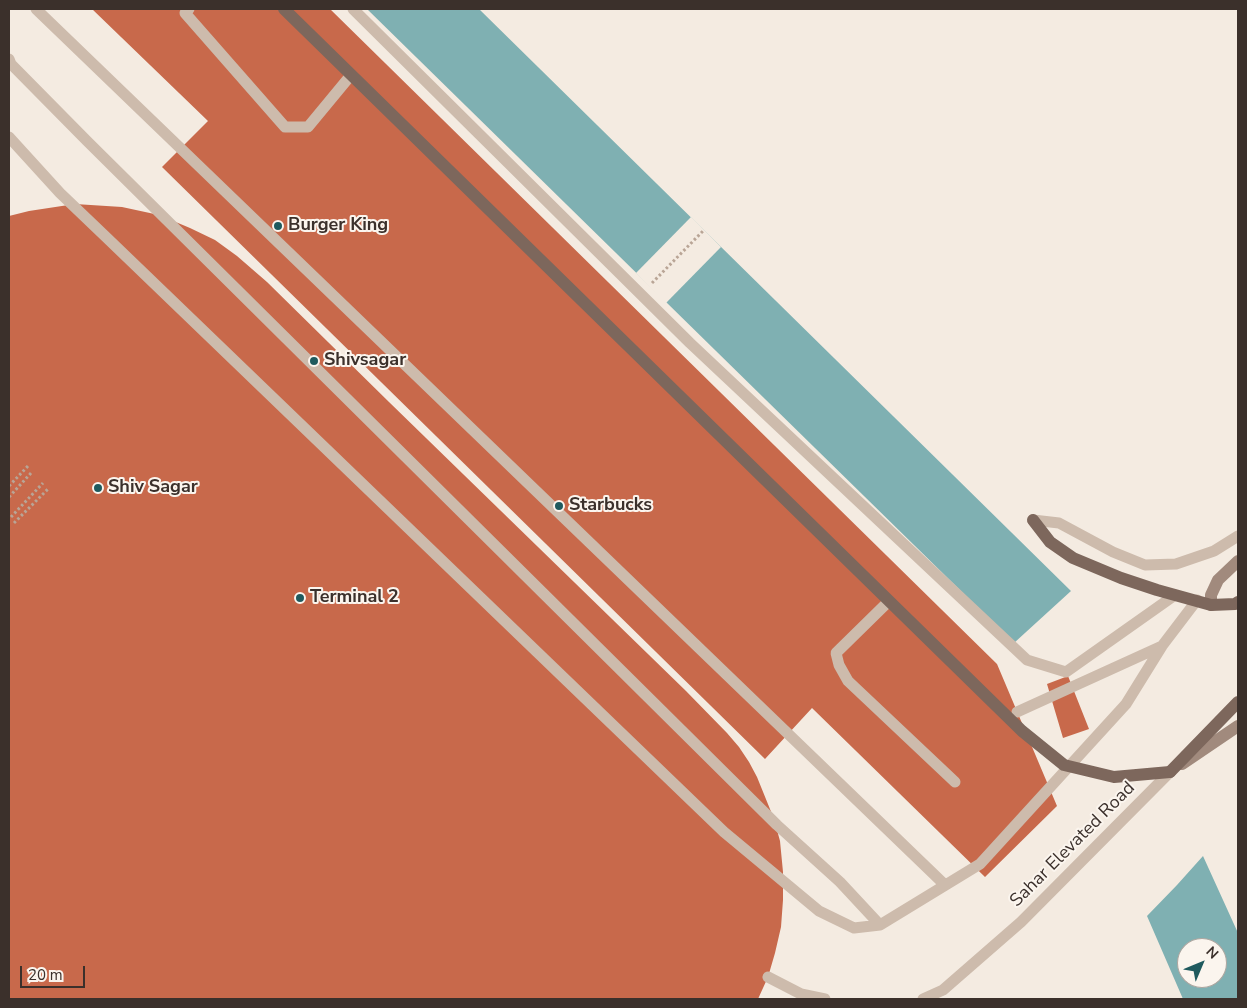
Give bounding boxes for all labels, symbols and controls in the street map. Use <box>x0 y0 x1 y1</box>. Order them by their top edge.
place label: Burger King <box>288 215 388 237</box>
marker: Burger King <box>272 220 284 232</box>
place label: Shivsagar <box>324 350 406 372</box>
marker: Shivsagar <box>308 355 320 367</box>
place label: Shiv Sagar <box>108 477 198 499</box>
marker: Shiv Sagar <box>92 482 104 494</box>
place label: Starbucks <box>569 495 652 517</box>
marker: Starbucks <box>553 500 565 512</box>
place label: Terminal 2 <box>310 587 399 609</box>
marker: Terminal 2 <box>294 592 306 604</box>
street label: Sahar Elevated Road <box>1006 778 1140 912</box>
north arrow <box>1177 938 1227 988</box>
text: N <box>1202 942 1223 963</box>
scale bar <box>22 956 88 988</box>
text: 20 m <box>28 965 63 985</box>

